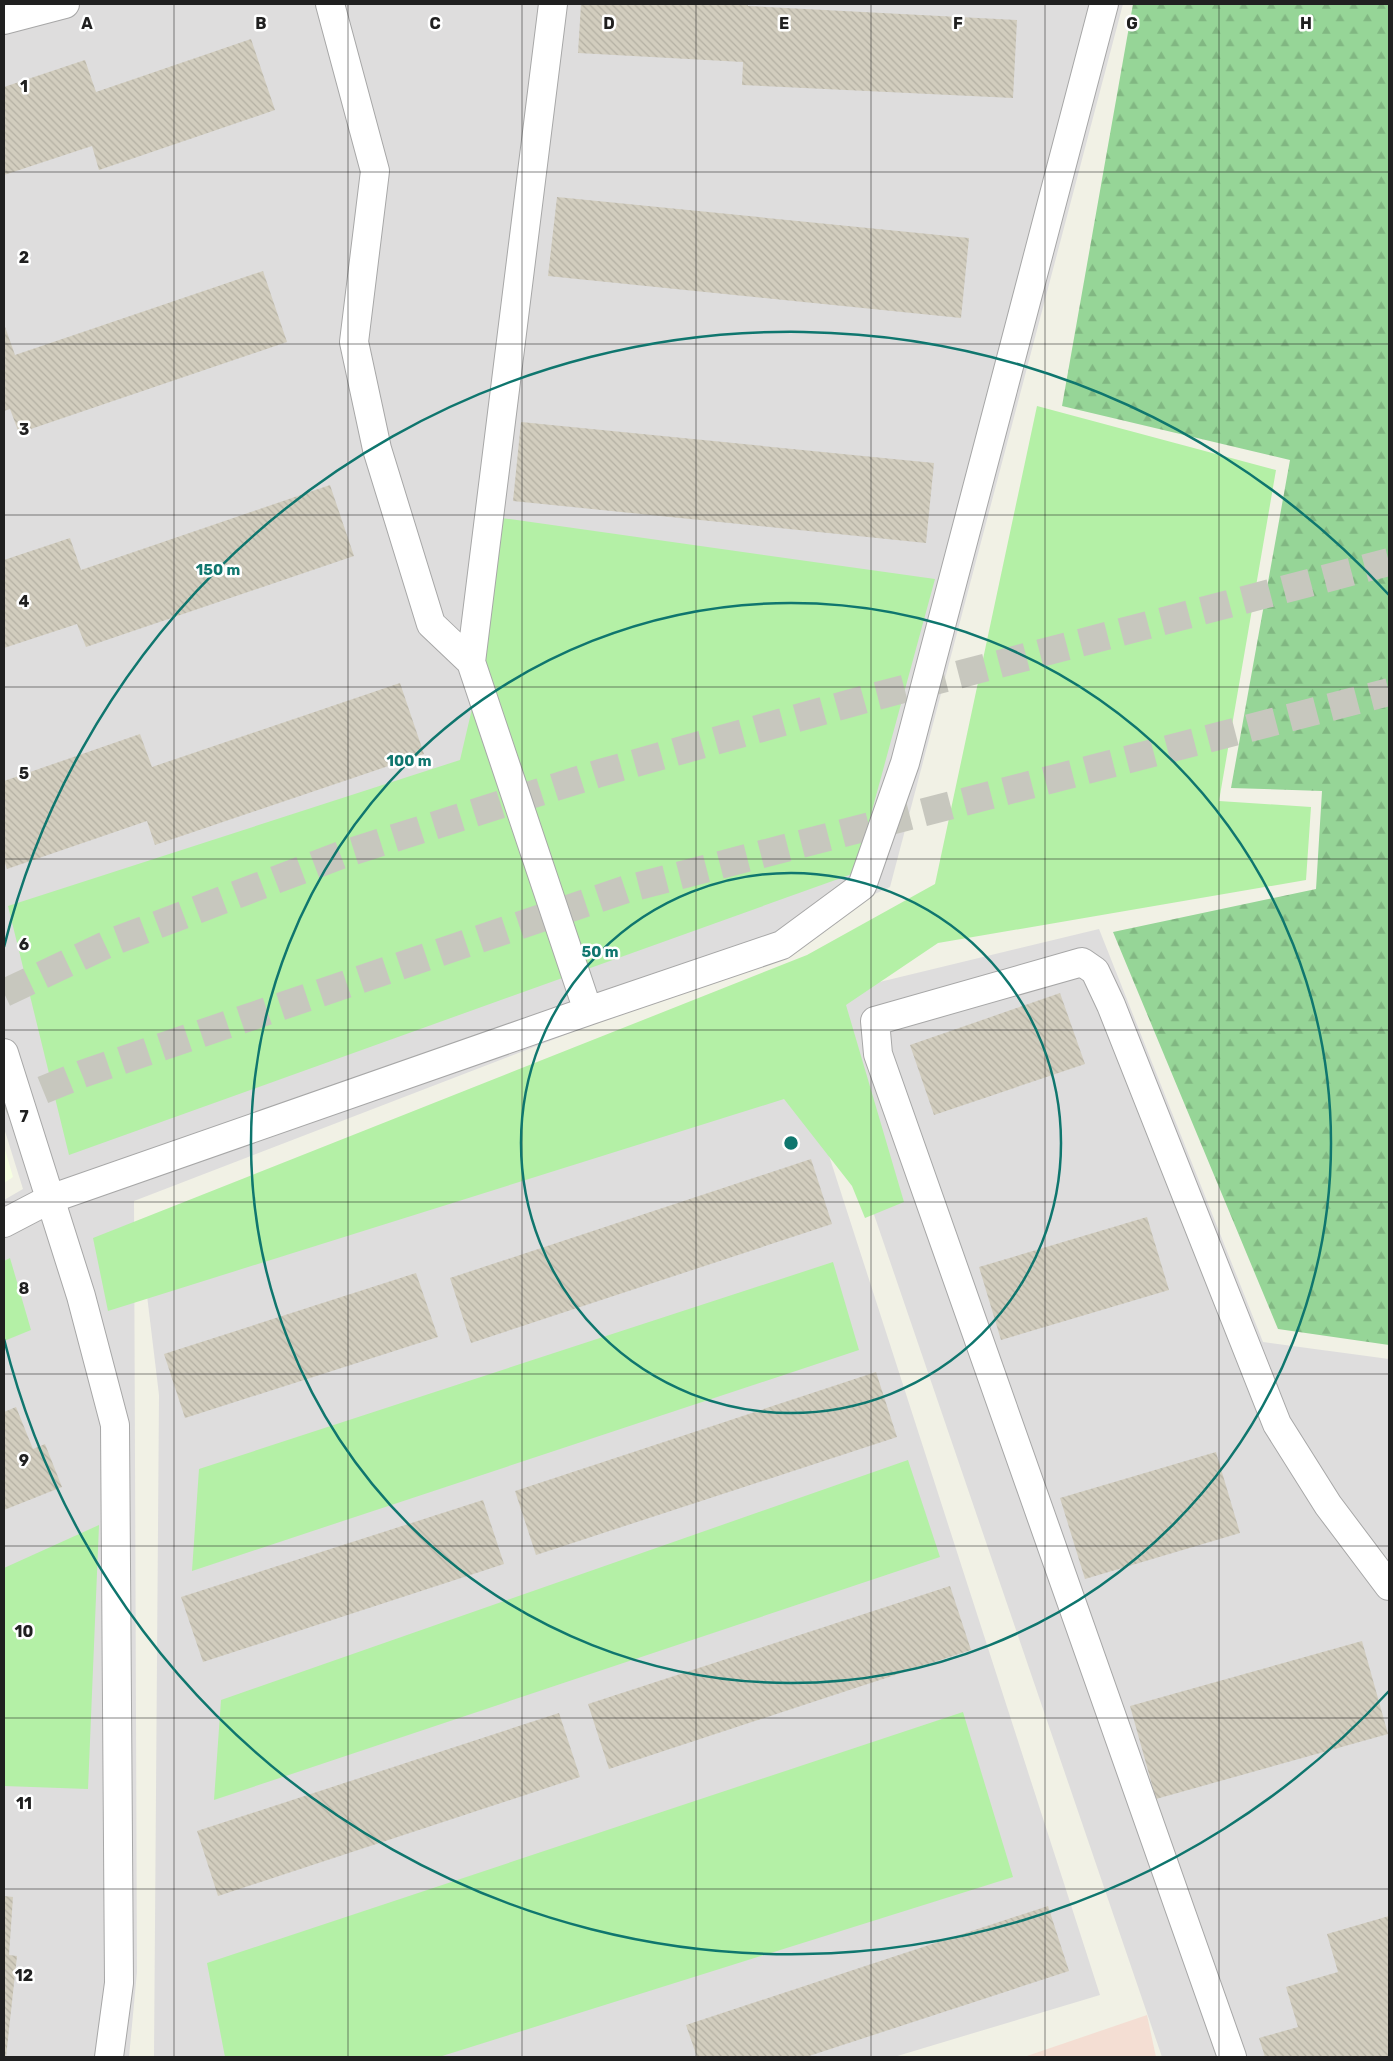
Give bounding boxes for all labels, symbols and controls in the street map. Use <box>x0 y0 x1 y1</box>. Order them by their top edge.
text: A <box>81 14 93 33</box>
text: B <box>255 14 267 33</box>
text: C <box>429 14 441 33</box>
text: D <box>603 14 615 33</box>
text: E <box>779 14 789 33</box>
text: F <box>953 14 963 33</box>
text: G <box>1126 14 1138 33</box>
text: H <box>1300 14 1312 33</box>
text: 1 <box>20 77 28 96</box>
text: 2 <box>19 248 29 267</box>
text: 3 <box>19 420 29 439</box>
text: 150 m <box>196 561 240 579</box>
text: 4 <box>19 592 30 611</box>
text: 100 m <box>387 752 431 770</box>
text: 5 <box>19 764 29 783</box>
text: 6 <box>19 935 29 954</box>
text: 50 m <box>582 943 618 961</box>
text: 7 <box>19 1107 29 1126</box>
centre of rings <box>782 1134 800 1152</box>
text: 8 <box>19 1279 30 1298</box>
text: 9 <box>19 1451 29 1470</box>
text: 10 <box>15 1622 34 1641</box>
text: 11 <box>16 1794 32 1813</box>
text: 12 <box>15 1966 33 1985</box>

